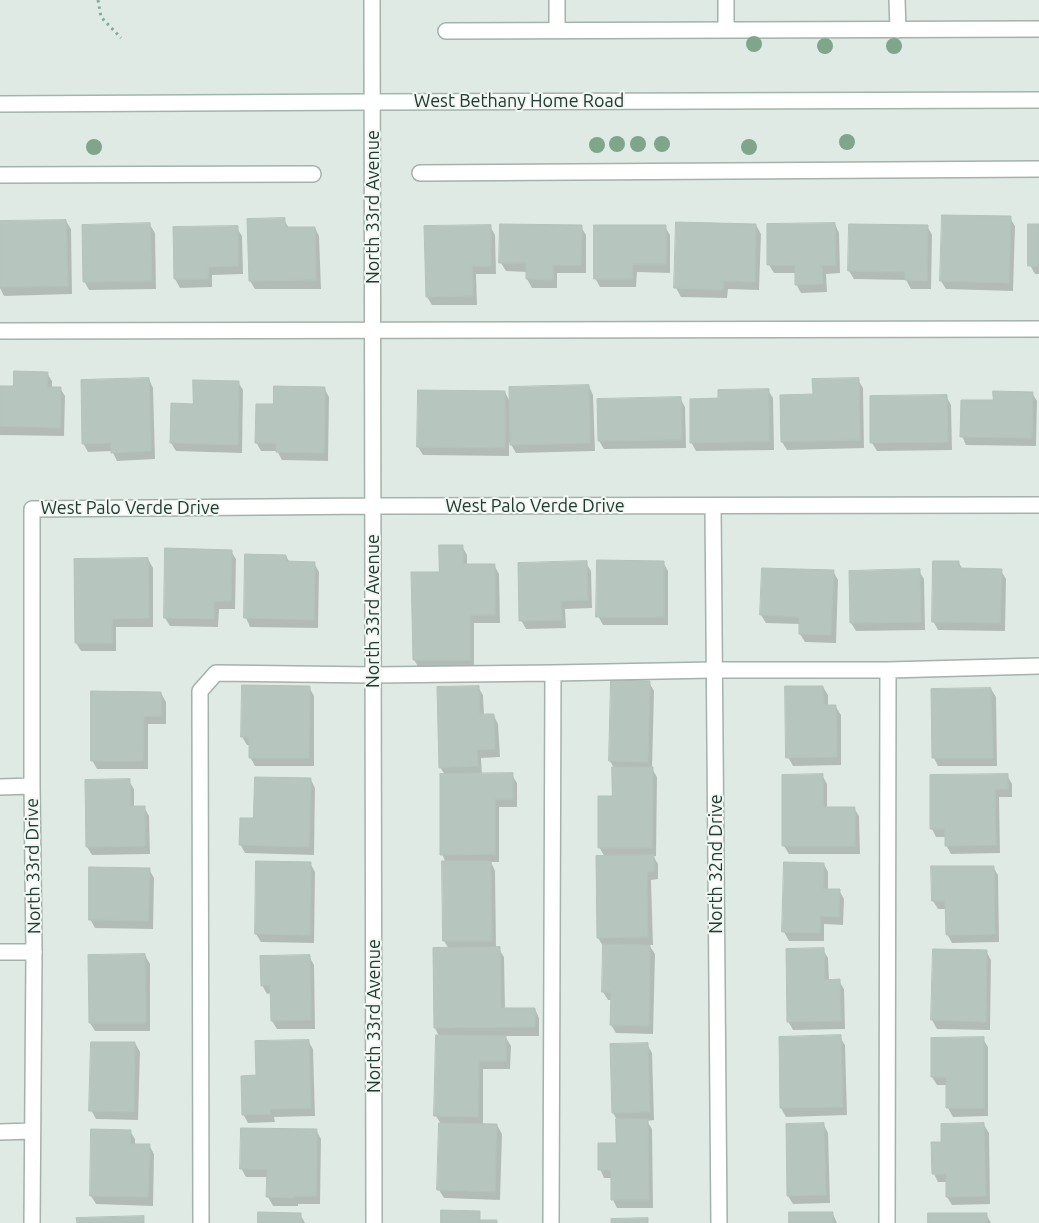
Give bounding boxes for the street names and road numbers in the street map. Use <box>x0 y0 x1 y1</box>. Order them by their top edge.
street label: West Bethany Home Road <box>414 90 624 112</box>
street label: North 33rd Avenue <box>362 130 384 284</box>
street label: West Palo Verde Drive <box>445 495 625 517</box>
street label: West Palo Verde Drive <box>40 497 220 519</box>
street label: North 33rd Avenue <box>362 534 384 688</box>
street label: North 32nd Drive <box>705 794 727 934</box>
street label: North 33rd Drive <box>21 798 45 934</box>
street label: North 33rd Avenue <box>363 939 385 1093</box>

